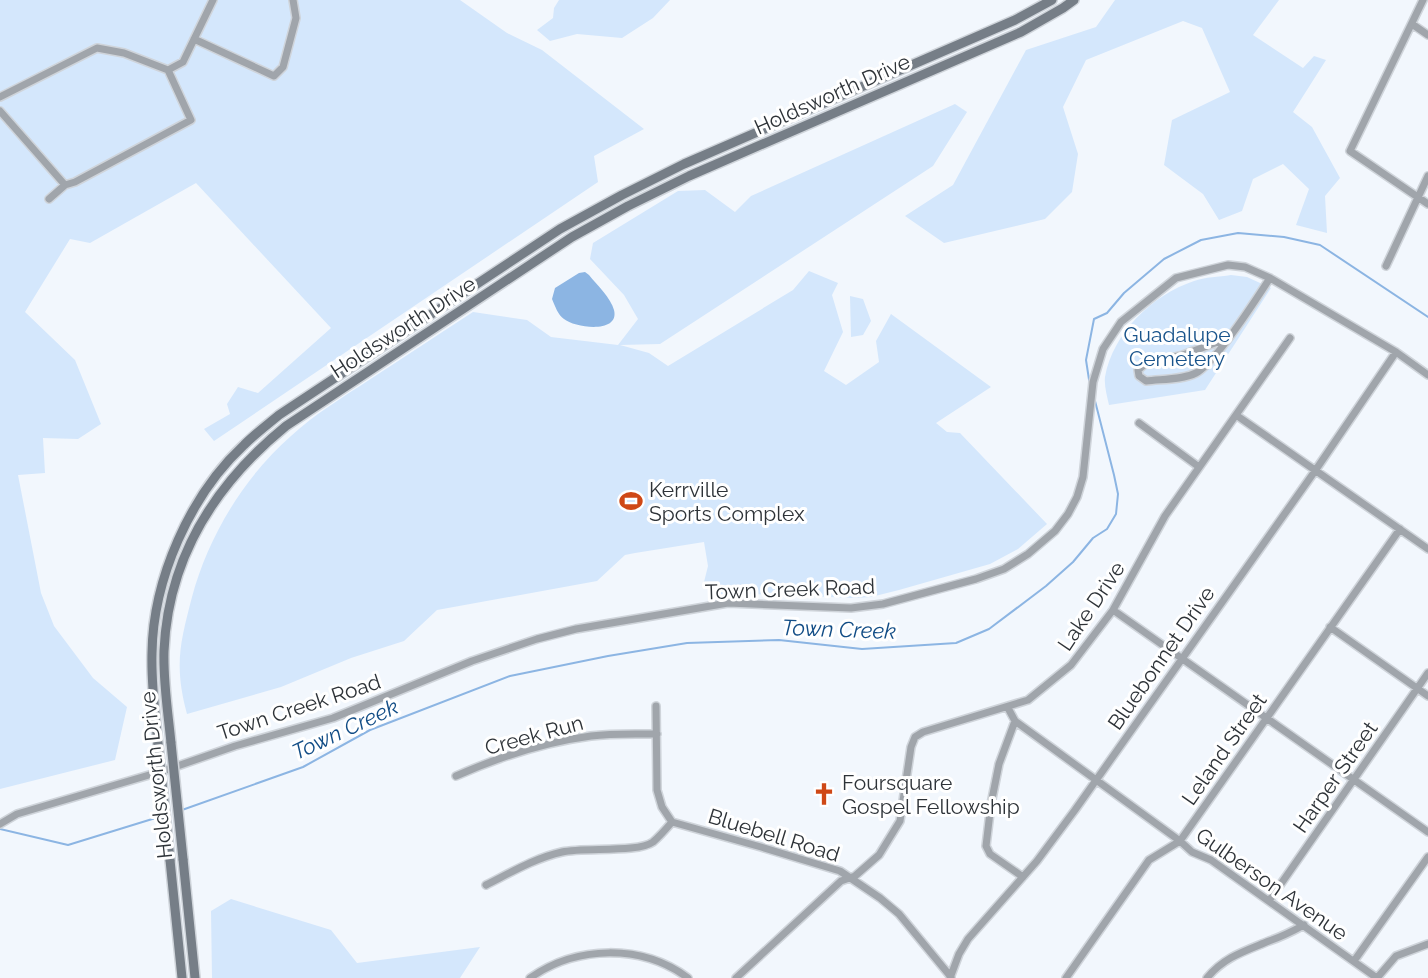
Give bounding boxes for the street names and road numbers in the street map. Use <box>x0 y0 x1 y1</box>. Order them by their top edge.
street label: Holdsworth Drive <box>750 48 914 140</box>
street label: Holdsworth Drive <box>326 271 480 383</box>
street label: Lake Drive <box>1052 557 1130 655</box>
street label: Town Creek Road <box>705 574 875 604</box>
street label: Bluebonnet Drive <box>1102 582 1220 734</box>
street label: Town Creek Road <box>214 669 384 745</box>
street label: Leland Street <box>1176 688 1272 810</box>
street label: Holdsworth Drive <box>135 690 177 860</box>
street label: Creek Run <box>482 710 586 760</box>
street label: Harper Street <box>1287 717 1383 837</box>
street label: Bluebell Road <box>705 803 843 867</box>
street label: Gulberson Avenue <box>1191 822 1353 946</box>

